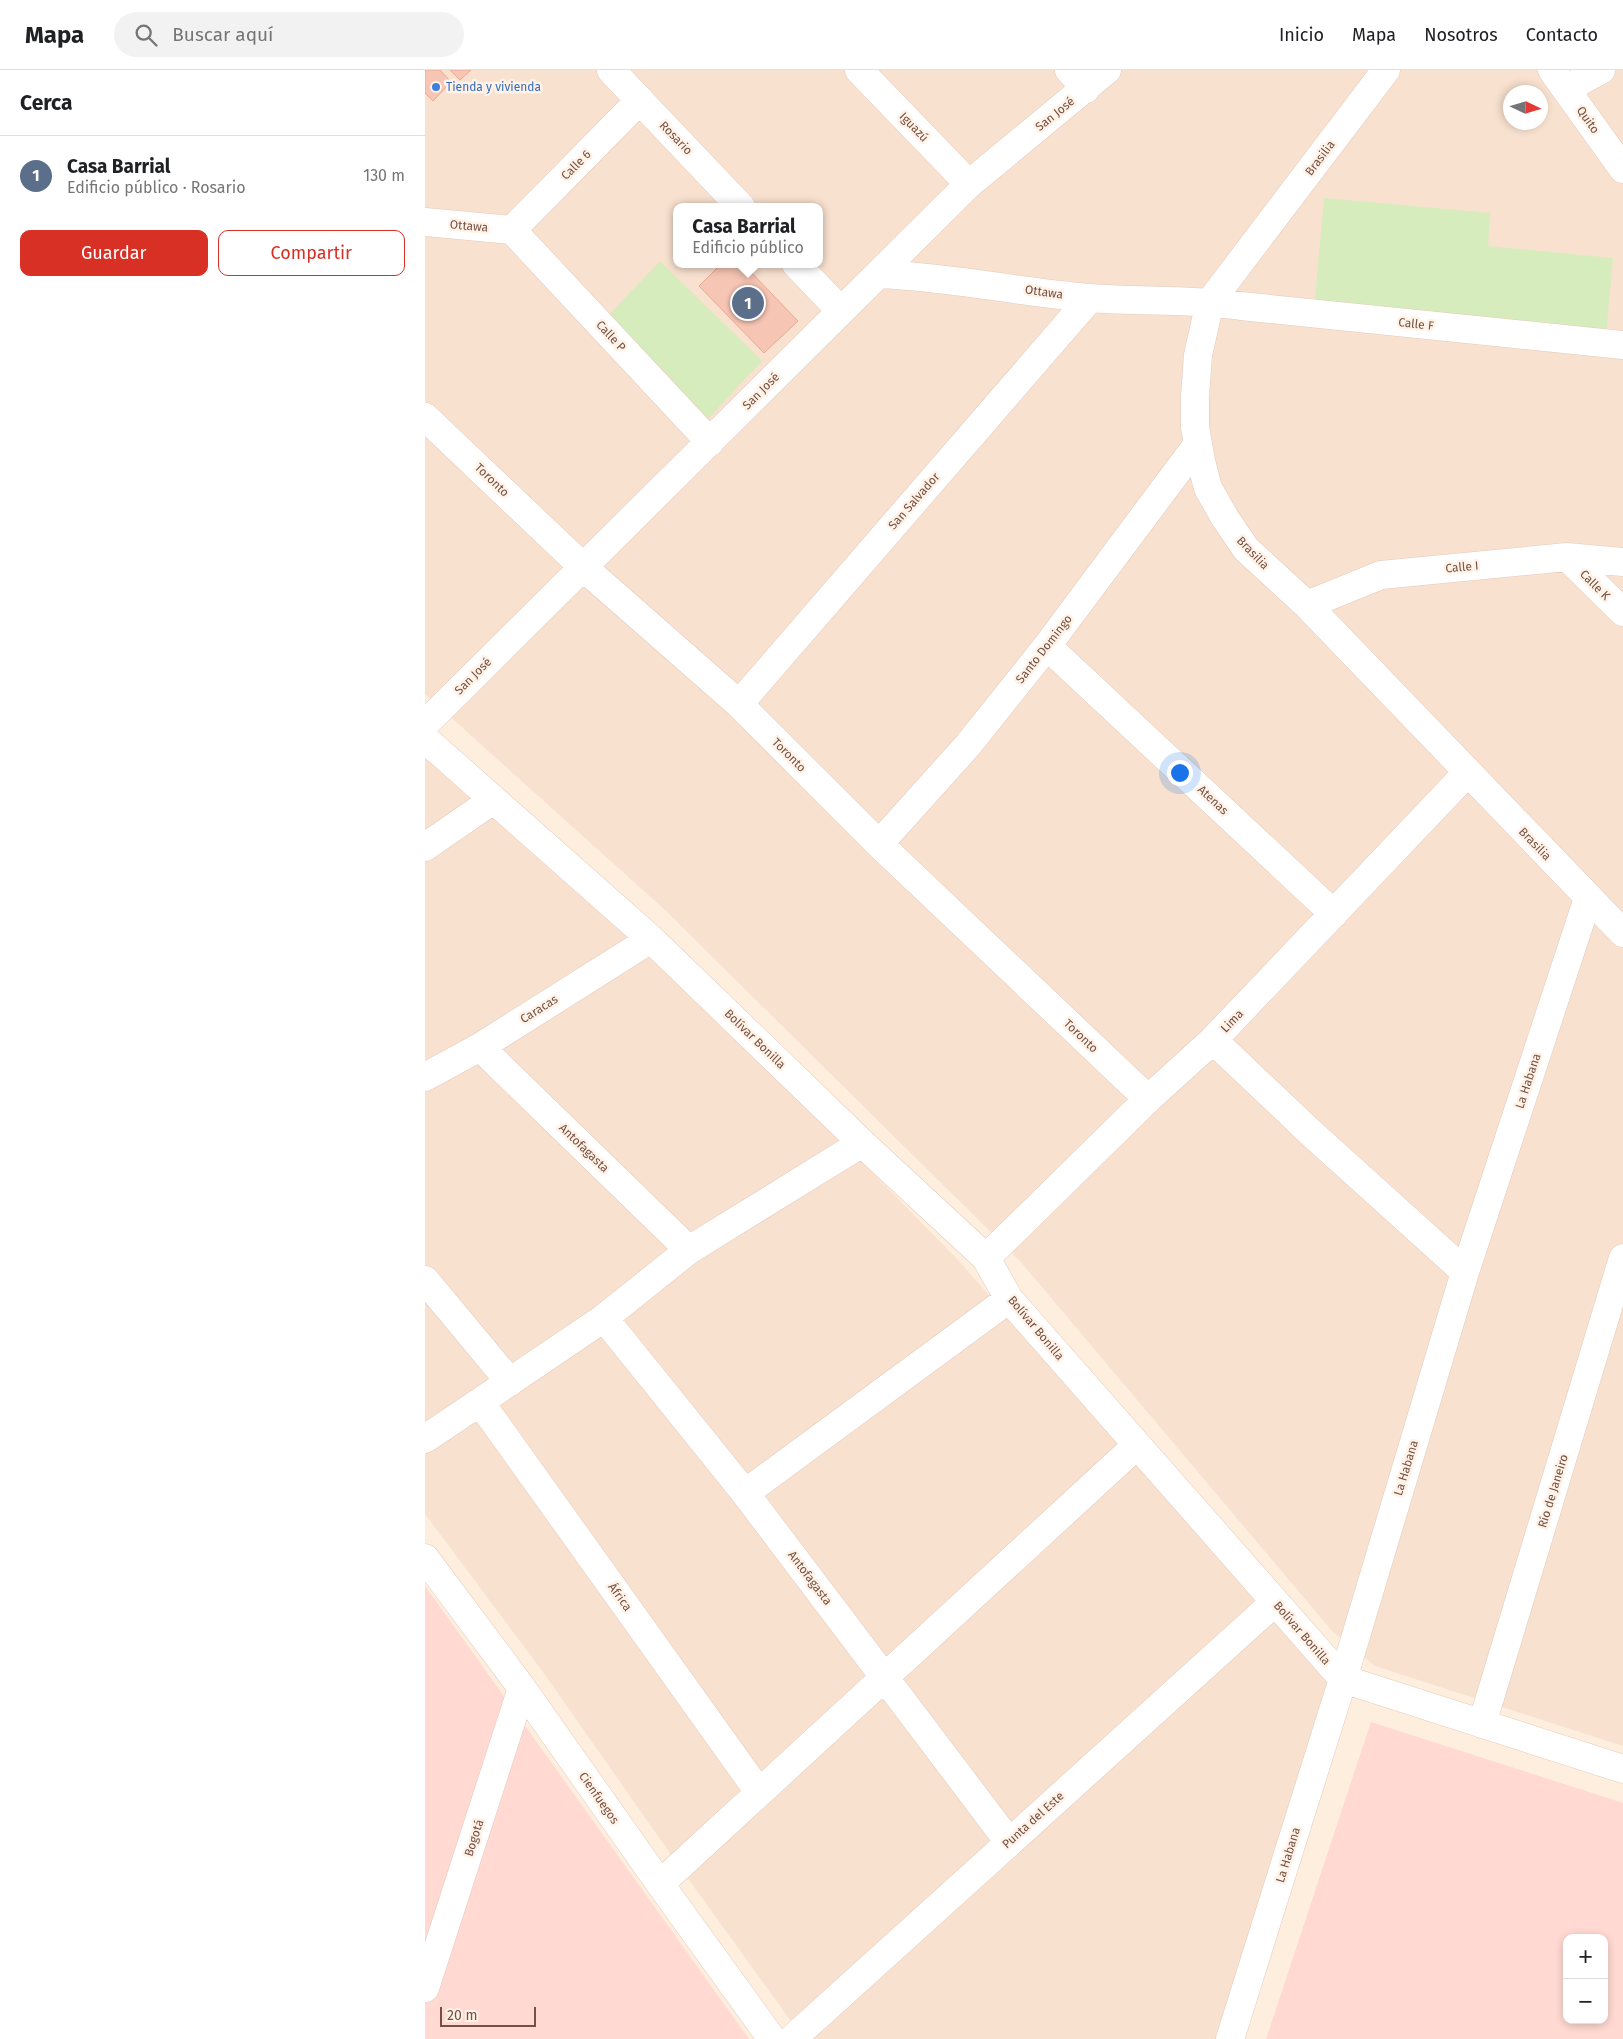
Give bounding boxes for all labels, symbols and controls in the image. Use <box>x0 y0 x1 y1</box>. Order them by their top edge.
search box <box>114 12 464 57</box>
text: Mapa <box>25 21 84 49</box>
icon: search <box>132 21 160 49</box>
text: Buscar aquí <box>172 23 273 46</box>
text: Inicio <box>1279 24 1324 46</box>
text: Mapa <box>1352 24 1396 46</box>
text: Nosotros <box>1424 24 1498 46</box>
text: Contacto <box>1526 24 1598 46</box>
place label: Tienda y vivienda <box>446 80 541 94</box>
marker: Tienda y vivienda <box>430 81 442 93</box>
north arrow <box>1503 85 1548 130</box>
text: Cerca <box>20 90 72 116</box>
street label: San José <box>1033 94 1077 134</box>
street label: Quito <box>1574 104 1602 136</box>
street label: Iguazú <box>897 109 931 145</box>
street label: Rosario <box>657 118 695 158</box>
street label: Brasilia <box>1302 138 1338 178</box>
street label: Calle 6 <box>558 147 594 183</box>
text: Casa Barrial <box>67 155 170 178</box>
text: 1 <box>32 166 40 185</box>
text: 130 m <box>363 166 405 185</box>
text: Edificio público · Rosario <box>67 178 246 197</box>
popup <box>673 203 823 268</box>
text: Casa Barrial <box>692 215 796 238</box>
street label: Ottawa <box>449 217 489 235</box>
button: Guardar <box>20 230 208 276</box>
button: Compartir <box>218 230 405 276</box>
text: Edificio público <box>692 238 804 257</box>
street label: Ottawa <box>1024 282 1064 302</box>
pin: 1 <box>732 284 764 322</box>
street label: Calle F <box>1398 315 1435 333</box>
street label: Calle P <box>593 318 629 354</box>
street label: San José <box>740 370 782 412</box>
street label: Toronto <box>472 460 512 500</box>
street label: San Salvador <box>886 469 943 532</box>
street label: Brasilia <box>1234 534 1272 572</box>
street label: Calle I <box>1445 559 1479 575</box>
street label: Calle K <box>1577 567 1614 604</box>
street label: Santo Domingo <box>1013 612 1075 686</box>
street label: San José <box>452 655 494 697</box>
street label: Toronto <box>769 735 809 775</box>
your location <box>1167 760 1193 786</box>
street label: Atenas <box>1195 782 1231 818</box>
street label: Brasilia <box>1516 825 1554 863</box>
street label: Caracas <box>518 992 561 1026</box>
street label: Bolívar Bonilla <box>722 1006 788 1072</box>
street label: Lima <box>1218 1007 1246 1035</box>
street label: Toronto <box>1061 1016 1101 1056</box>
street label: La Habana <box>1512 1052 1544 1110</box>
street label: Antofagasta <box>556 1121 612 1175</box>
street label: Bolívar Bonilla <box>1005 1293 1067 1363</box>
street label: La Habana <box>1391 1439 1421 1497</box>
street label: Río de Janeiro <box>1535 1453 1571 1529</box>
street label: Antofagasta <box>785 1548 835 1608</box>
street label: África <box>605 1580 636 1614</box>
street label: Bolívar Bonilla <box>1271 1598 1333 1668</box>
street label: Cienfuegos <box>576 1769 622 1827</box>
street label: Punta del Este <box>999 1789 1067 1851</box>
street label: Bogotá <box>461 1818 487 1858</box>
street label: La Habana <box>1273 1826 1303 1884</box>
map controls <box>1563 1934 1608 2024</box>
button: + <box>1563 1934 1608 1979</box>
button: − <box>1563 1979 1608 2024</box>
scale bar <box>440 2004 536 2027</box>
text: 20 m <box>447 2007 477 2024</box>

